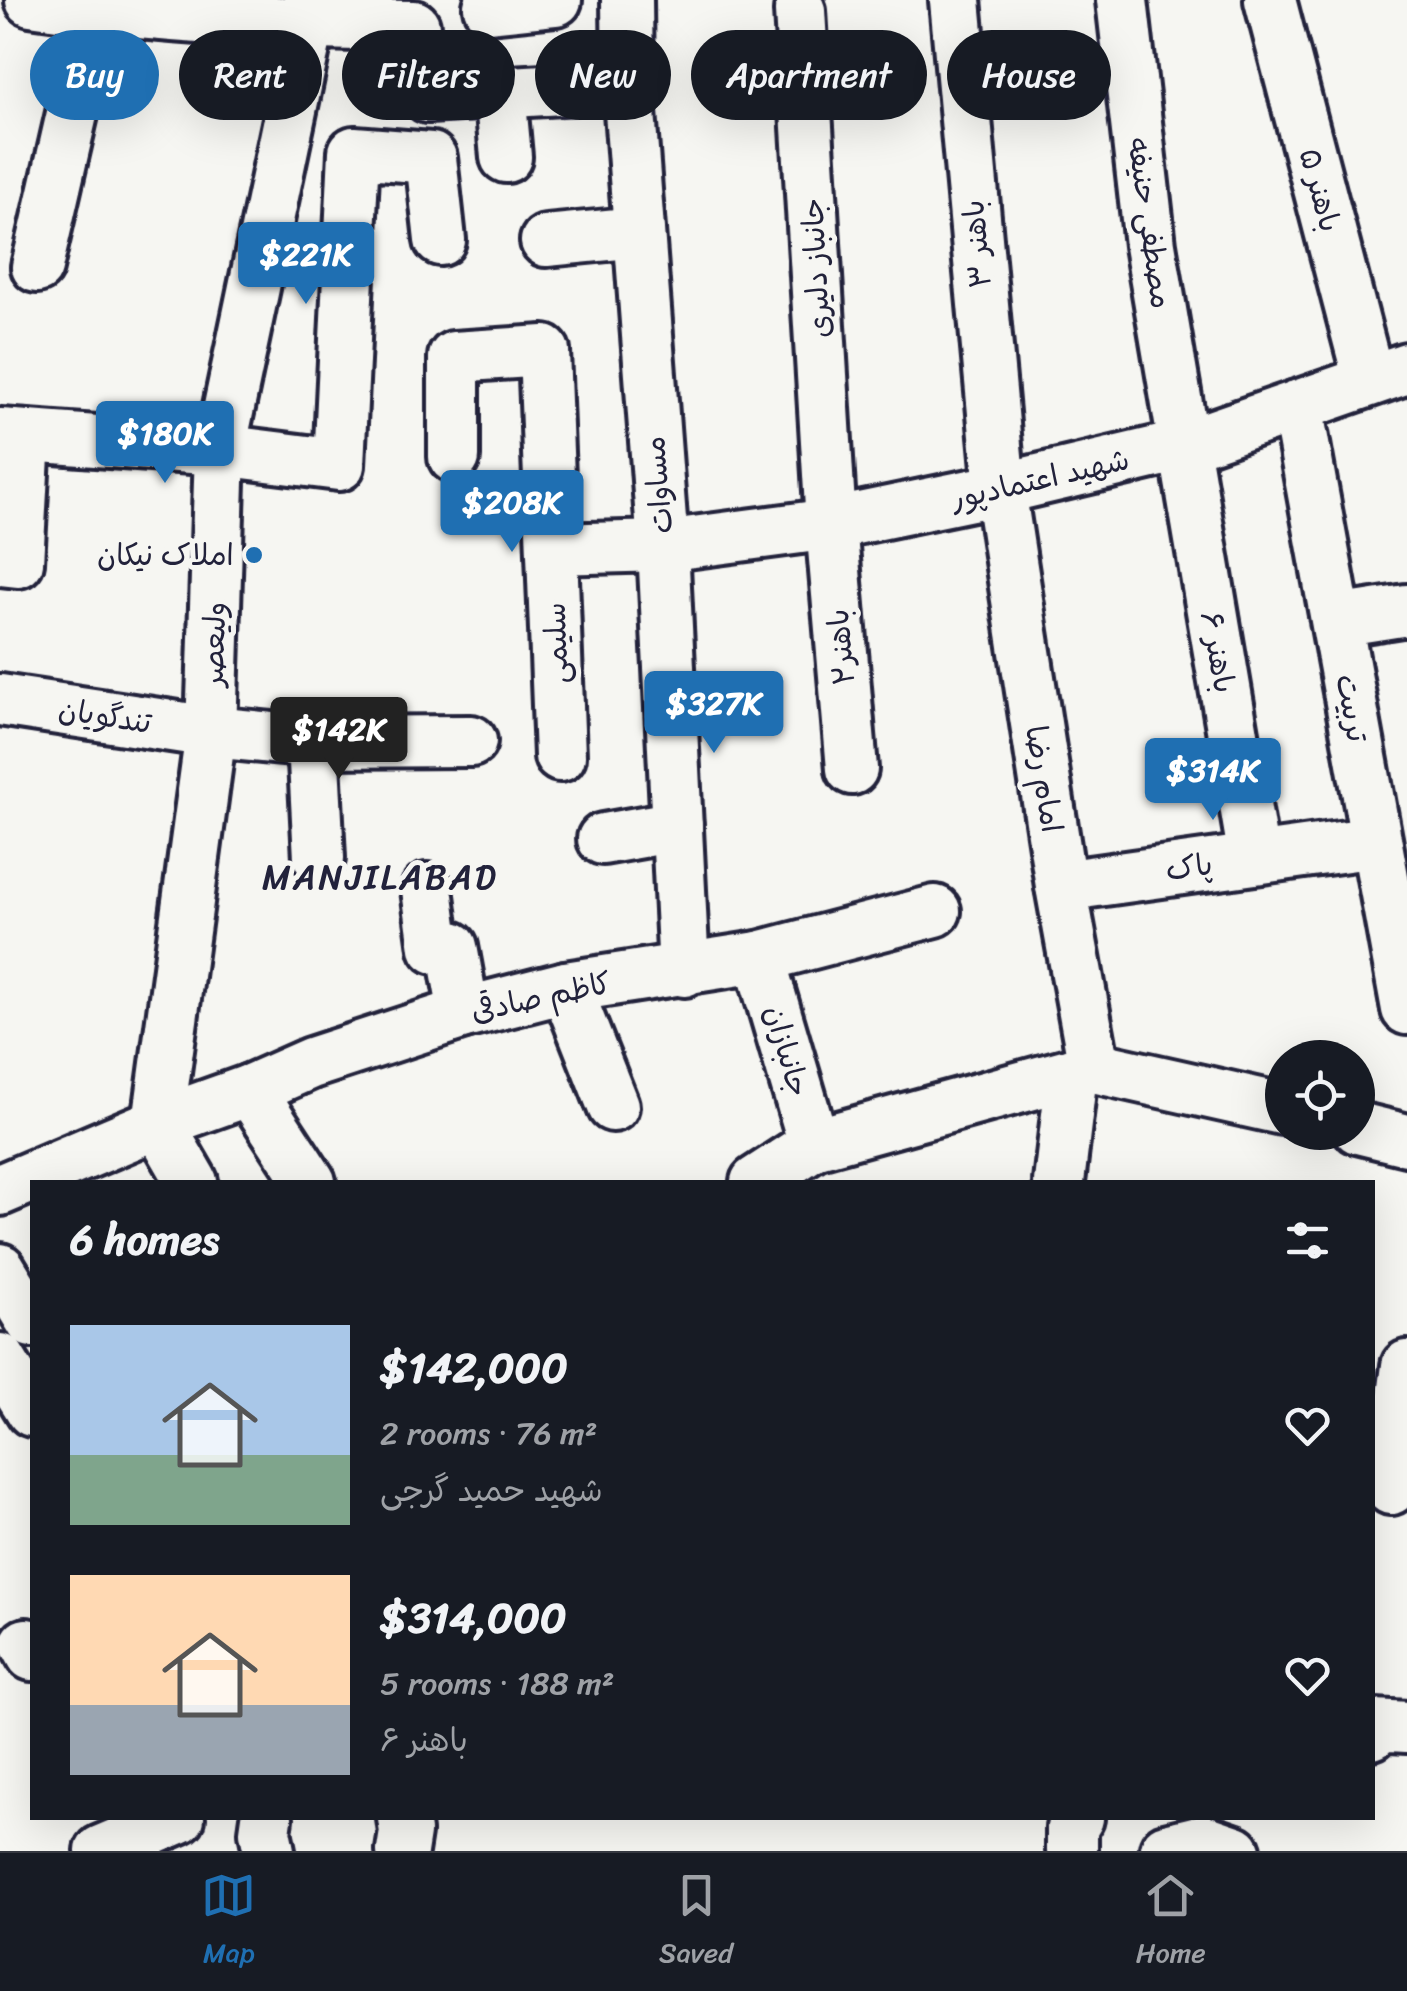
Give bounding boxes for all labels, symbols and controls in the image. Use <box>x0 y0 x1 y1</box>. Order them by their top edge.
chip: Buy <box>30 30 159 120</box>
chip: Rent <box>179 30 322 120</box>
chip: Filters <box>342 30 515 120</box>
chip: New <box>535 30 671 120</box>
chip: Apartment <box>691 30 927 120</box>
chip: House <box>947 30 1111 120</box>
street label: مصطفی حنیفه <box>1111 134 1189 312</box>
street label: باهنر ۵ <box>1283 142 1357 238</box>
street label: جانباز دلیری <box>785 197 847 339</box>
street label: باهنر ۳ <box>946 197 1008 291</box>
pin: $221K <box>236 222 376 307</box>
text: $221K <box>260 226 352 283</box>
pin: $180K <box>95 401 235 486</box>
text: $180K <box>118 405 212 462</box>
street label: شهید اعتمادپور <box>944 432 1135 526</box>
street label: مساوات <box>627 434 689 536</box>
pin: $208K <box>442 470 582 555</box>
text: $208K <box>463 474 561 531</box>
place label: املاک نیکان <box>97 528 234 582</box>
marker: املاک نیکان <box>243 544 265 566</box>
street label: ولیعصر <box>185 601 242 690</box>
street label: سلیمی <box>528 601 584 685</box>
street label: باهنر۲ <box>811 606 871 688</box>
street label: باهنر ۶ <box>1184 607 1252 697</box>
street label: تربیت <box>1319 670 1385 746</box>
pin: $327K <box>644 671 784 756</box>
text: $327K <box>666 675 762 732</box>
street label: تندگویان <box>55 682 156 750</box>
pin: $142K <box>269 697 409 782</box>
text: $142K <box>292 701 386 758</box>
street label: امام رضا <box>1009 721 1079 837</box>
pin: $314K <box>1143 738 1283 823</box>
text: $314K <box>1167 742 1259 799</box>
street label: پاک <box>1162 837 1216 897</box>
district label: MANJILABAD <box>262 846 498 908</box>
street label: کاظم صادقی <box>466 956 616 1038</box>
street label: جانبازان <box>748 999 826 1103</box>
map controls <box>1265 1040 1375 1150</box>
button: locate <box>1265 1040 1375 1150</box>
text: 6 homes <box>70 1203 219 1277</box>
icon: filters <box>1280 1213 1335 1268</box>
text: $142,000 <box>380 1331 568 1405</box>
icon: home <box>150 1365 270 1485</box>
icon: heart <box>1280 1398 1335 1453</box>
text: 2 rooms · 76 m² <box>380 1405 597 1462</box>
text: شهید حمید گرجی <box>380 1462 603 1519</box>
text: $314,000 <box>380 1581 567 1655</box>
icon: home <box>150 1615 270 1735</box>
icon: heart <box>1280 1648 1335 1703</box>
text: 5 rooms · 188 m² <box>380 1655 614 1712</box>
text: باهنر ۶ <box>380 1712 468 1769</box>
tab: Map <box>201 1868 256 1977</box>
tab: Saved <box>659 1868 733 1977</box>
tab: Home <box>1136 1868 1206 1977</box>

